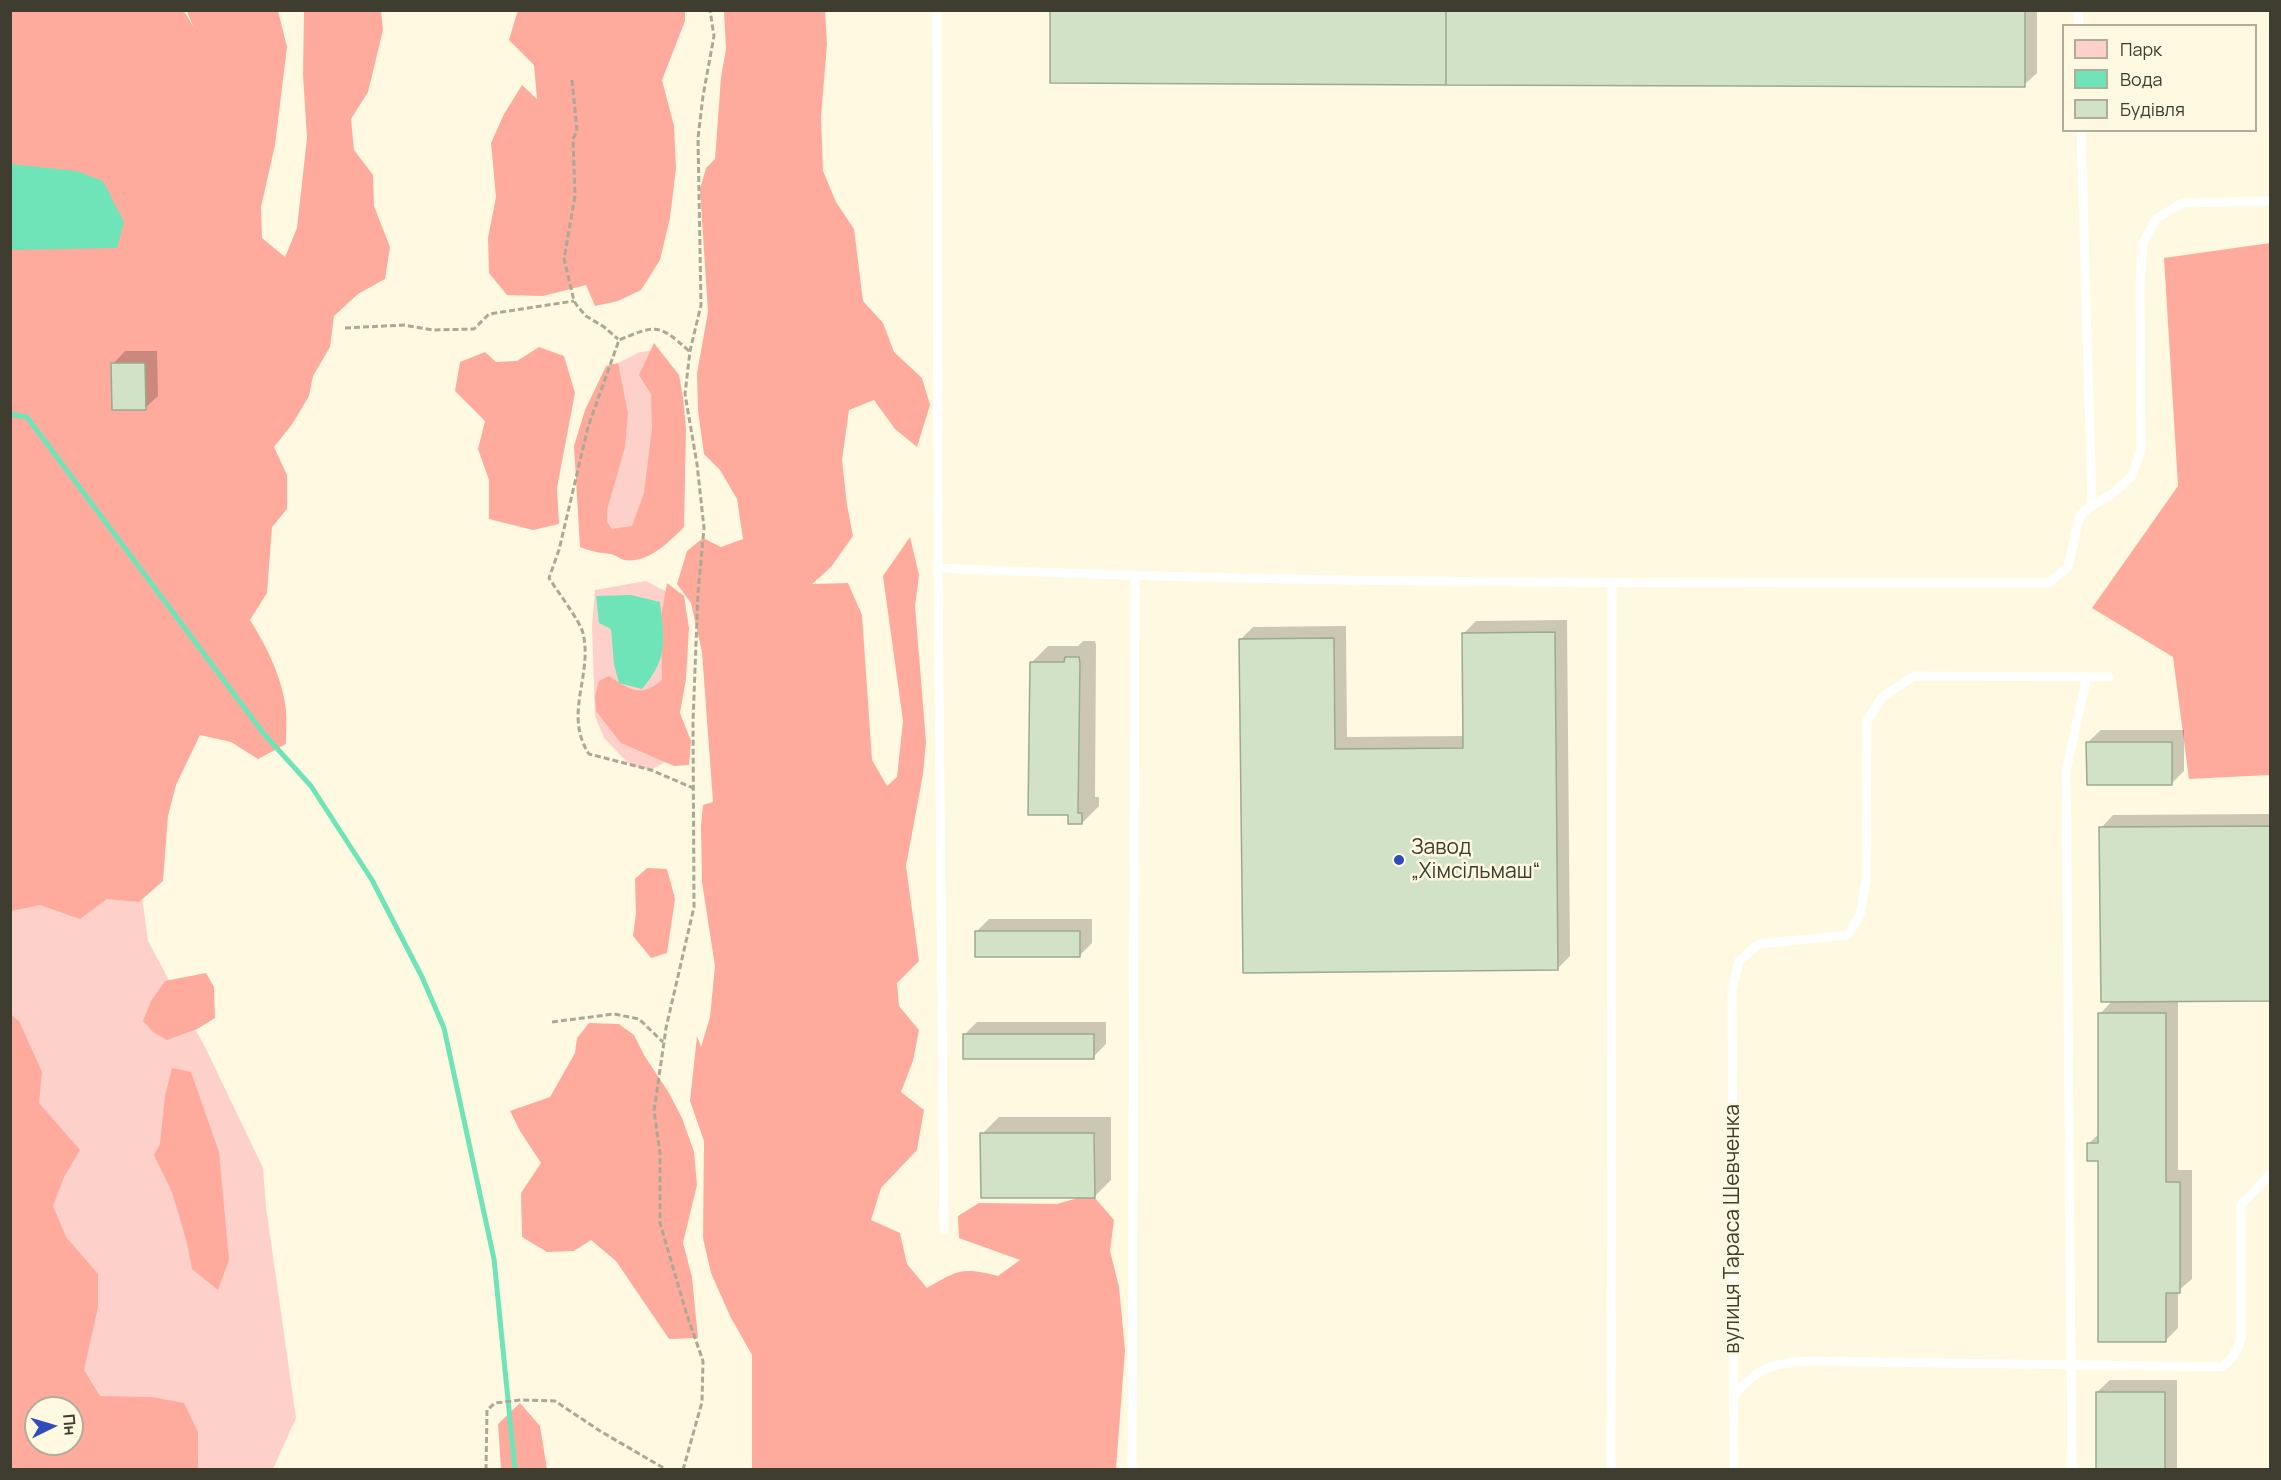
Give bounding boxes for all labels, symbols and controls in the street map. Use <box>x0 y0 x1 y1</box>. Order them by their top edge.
legend <box>2062 24 2257 132</box>
text: Парк <box>2120 37 2162 61</box>
text: Вода <box>2120 67 2162 91</box>
text: Будівля <box>2120 97 2185 121</box>
place label: Завод „Хімсільмаш“ <box>1411 835 1540 885</box>
marker: Завод „Хімсільмаш“ <box>1392 853 1406 867</box>
street label: вулиця Тараса Шевченка <box>1720 1104 1746 1354</box>
north arrow <box>24 1396 84 1456</box>
text: Пн <box>58 1413 82 1436</box>

